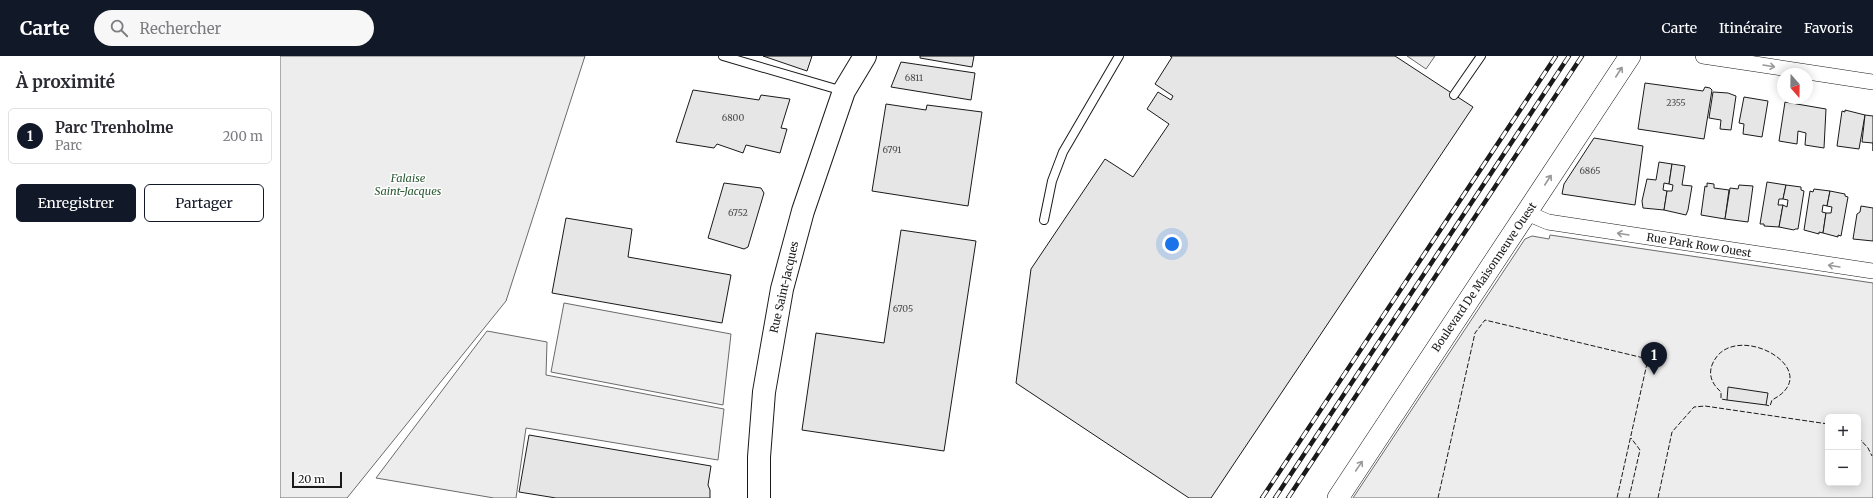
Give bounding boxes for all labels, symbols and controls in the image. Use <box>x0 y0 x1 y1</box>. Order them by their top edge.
search box <box>94 10 374 46</box>
text: Carte <box>20 16 70 40</box>
icon: search <box>108 17 130 39</box>
text: Rechercher <box>140 19 221 38</box>
text: Carte <box>1662 19 1697 37</box>
text: Itinéraire <box>1719 19 1782 37</box>
text: Favoris <box>1804 19 1853 37</box>
one-way arrow <box>1762 62 1775 70</box>
one-way arrow <box>1615 66 1624 77</box>
north arrow <box>1777 68 1813 104</box>
text: À proximité <box>16 71 115 93</box>
house number: 6811 <box>905 72 923 83</box>
house number: 2355 <box>1666 97 1686 108</box>
house number: 6800 <box>722 112 744 123</box>
text: Parc Trenholme <box>55 118 173 137</box>
text: 1 <box>27 128 33 145</box>
text: 200 m <box>223 128 263 145</box>
text: Parc <box>55 137 82 154</box>
house number: 6791 <box>883 144 901 155</box>
house number: 6865 <box>1579 165 1601 176</box>
park label: Falaise Saint-Jacques <box>375 171 442 198</box>
one-way arrow <box>1544 175 1552 186</box>
button: Enregistrer <box>16 184 136 222</box>
button: Partager <box>144 184 264 222</box>
street label: Boulevard De Maisonneuve Ouest <box>1429 199 1540 354</box>
house number: 6752 <box>728 207 748 218</box>
one-way arrow <box>1617 230 1630 238</box>
street label: Rue Park Row Ouest <box>1646 230 1753 260</box>
your location <box>1162 234 1182 254</box>
street label: Rue Saint-Jacques <box>767 240 801 334</box>
one-way arrow <box>1828 262 1841 270</box>
house number: 6705 <box>893 303 913 314</box>
pin: 1 <box>1641 342 1667 375</box>
map controls <box>1825 414 1861 486</box>
button: + <box>1825 414 1861 450</box>
button: − <box>1825 450 1861 486</box>
one-way arrow <box>1355 460 1363 471</box>
scale bar <box>292 470 342 489</box>
text: 20 m <box>298 472 325 486</box>

